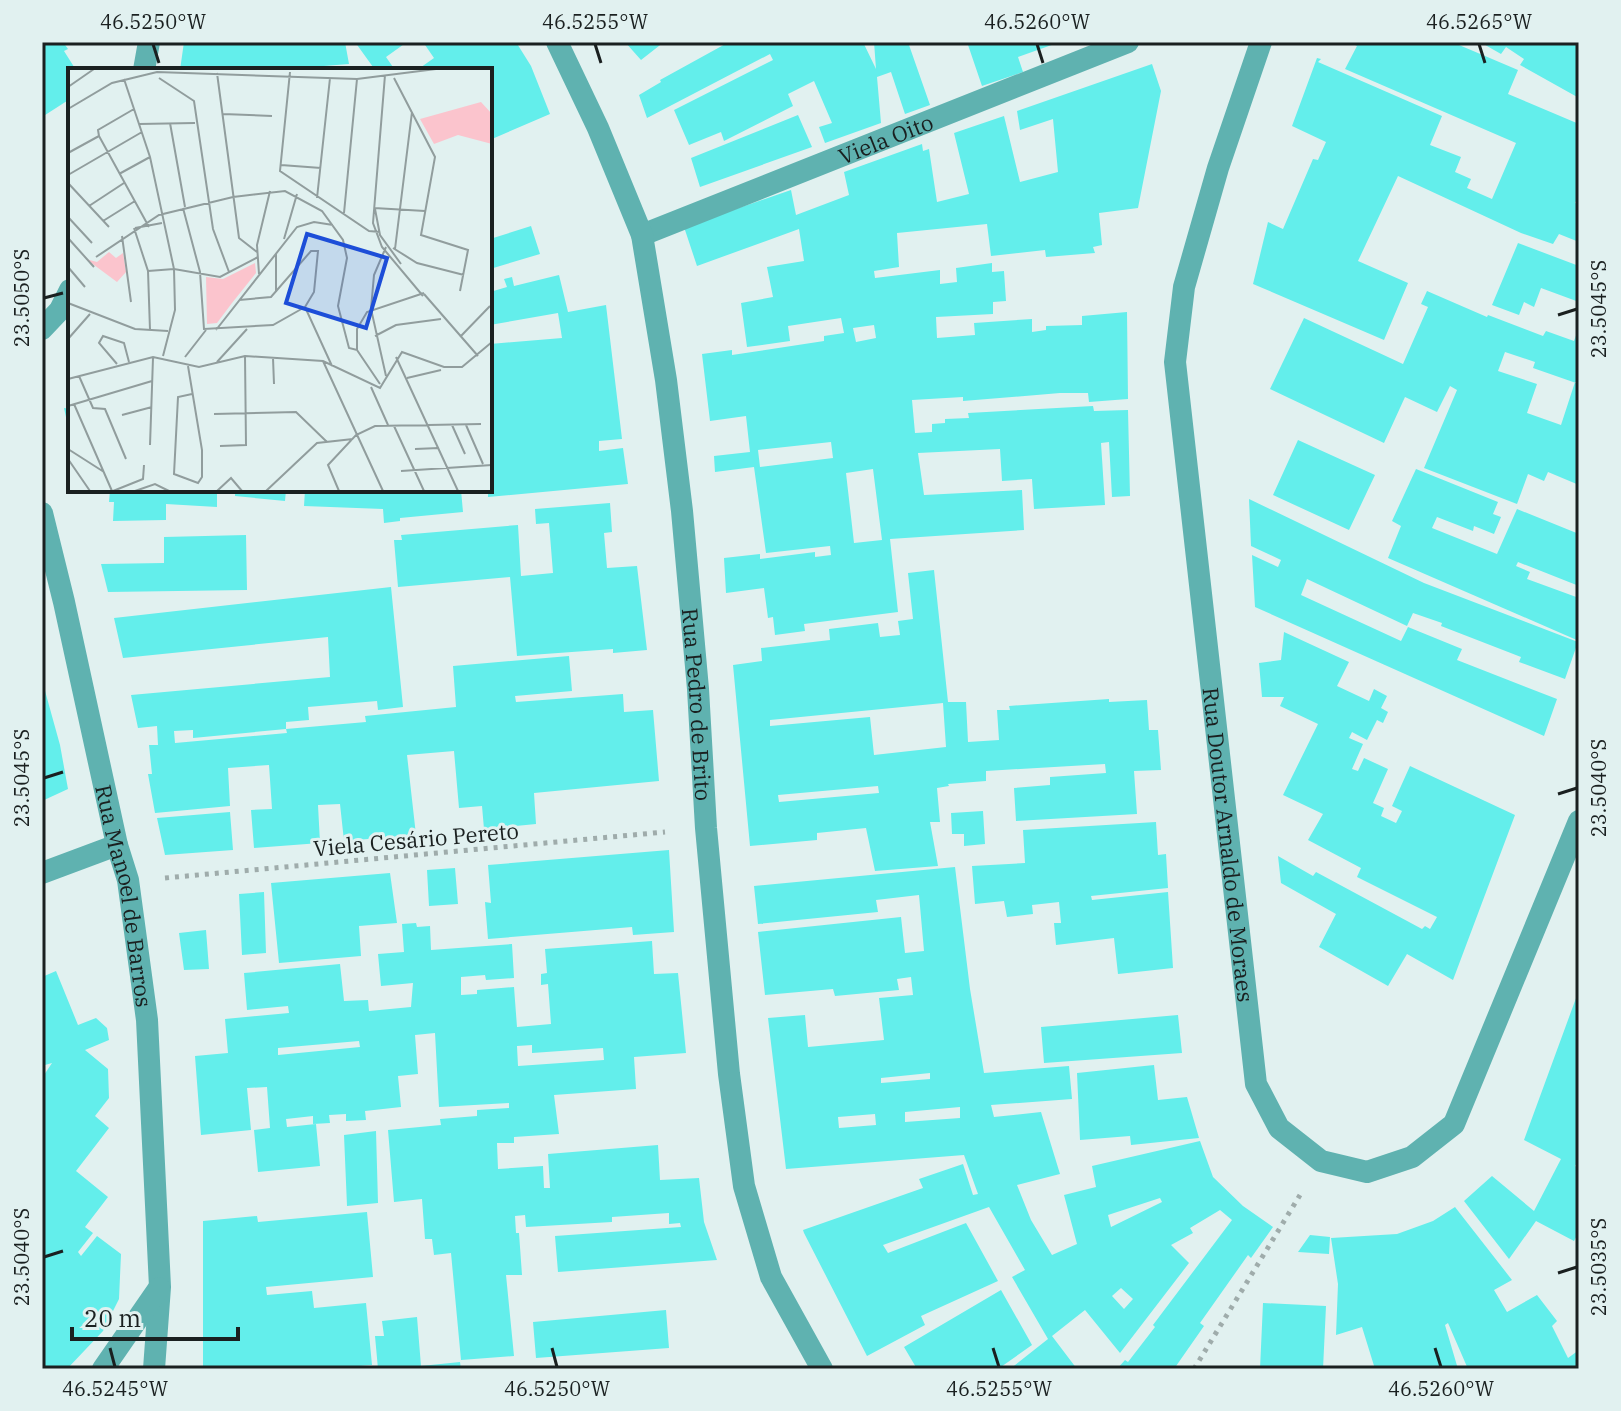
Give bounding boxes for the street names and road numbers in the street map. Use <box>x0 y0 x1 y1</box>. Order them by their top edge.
street label: Viela Oito <box>834 106 937 170</box>
street label: Rua Pedro de Brito <box>676 607 719 802</box>
street label: Rua Doutor Arnaldo de Moraes <box>1197 686 1261 1004</box>
street label: Rua Manoel de Barros <box>90 782 160 1009</box>
street label: Viela Cesário Pereto <box>312 816 520 862</box>

